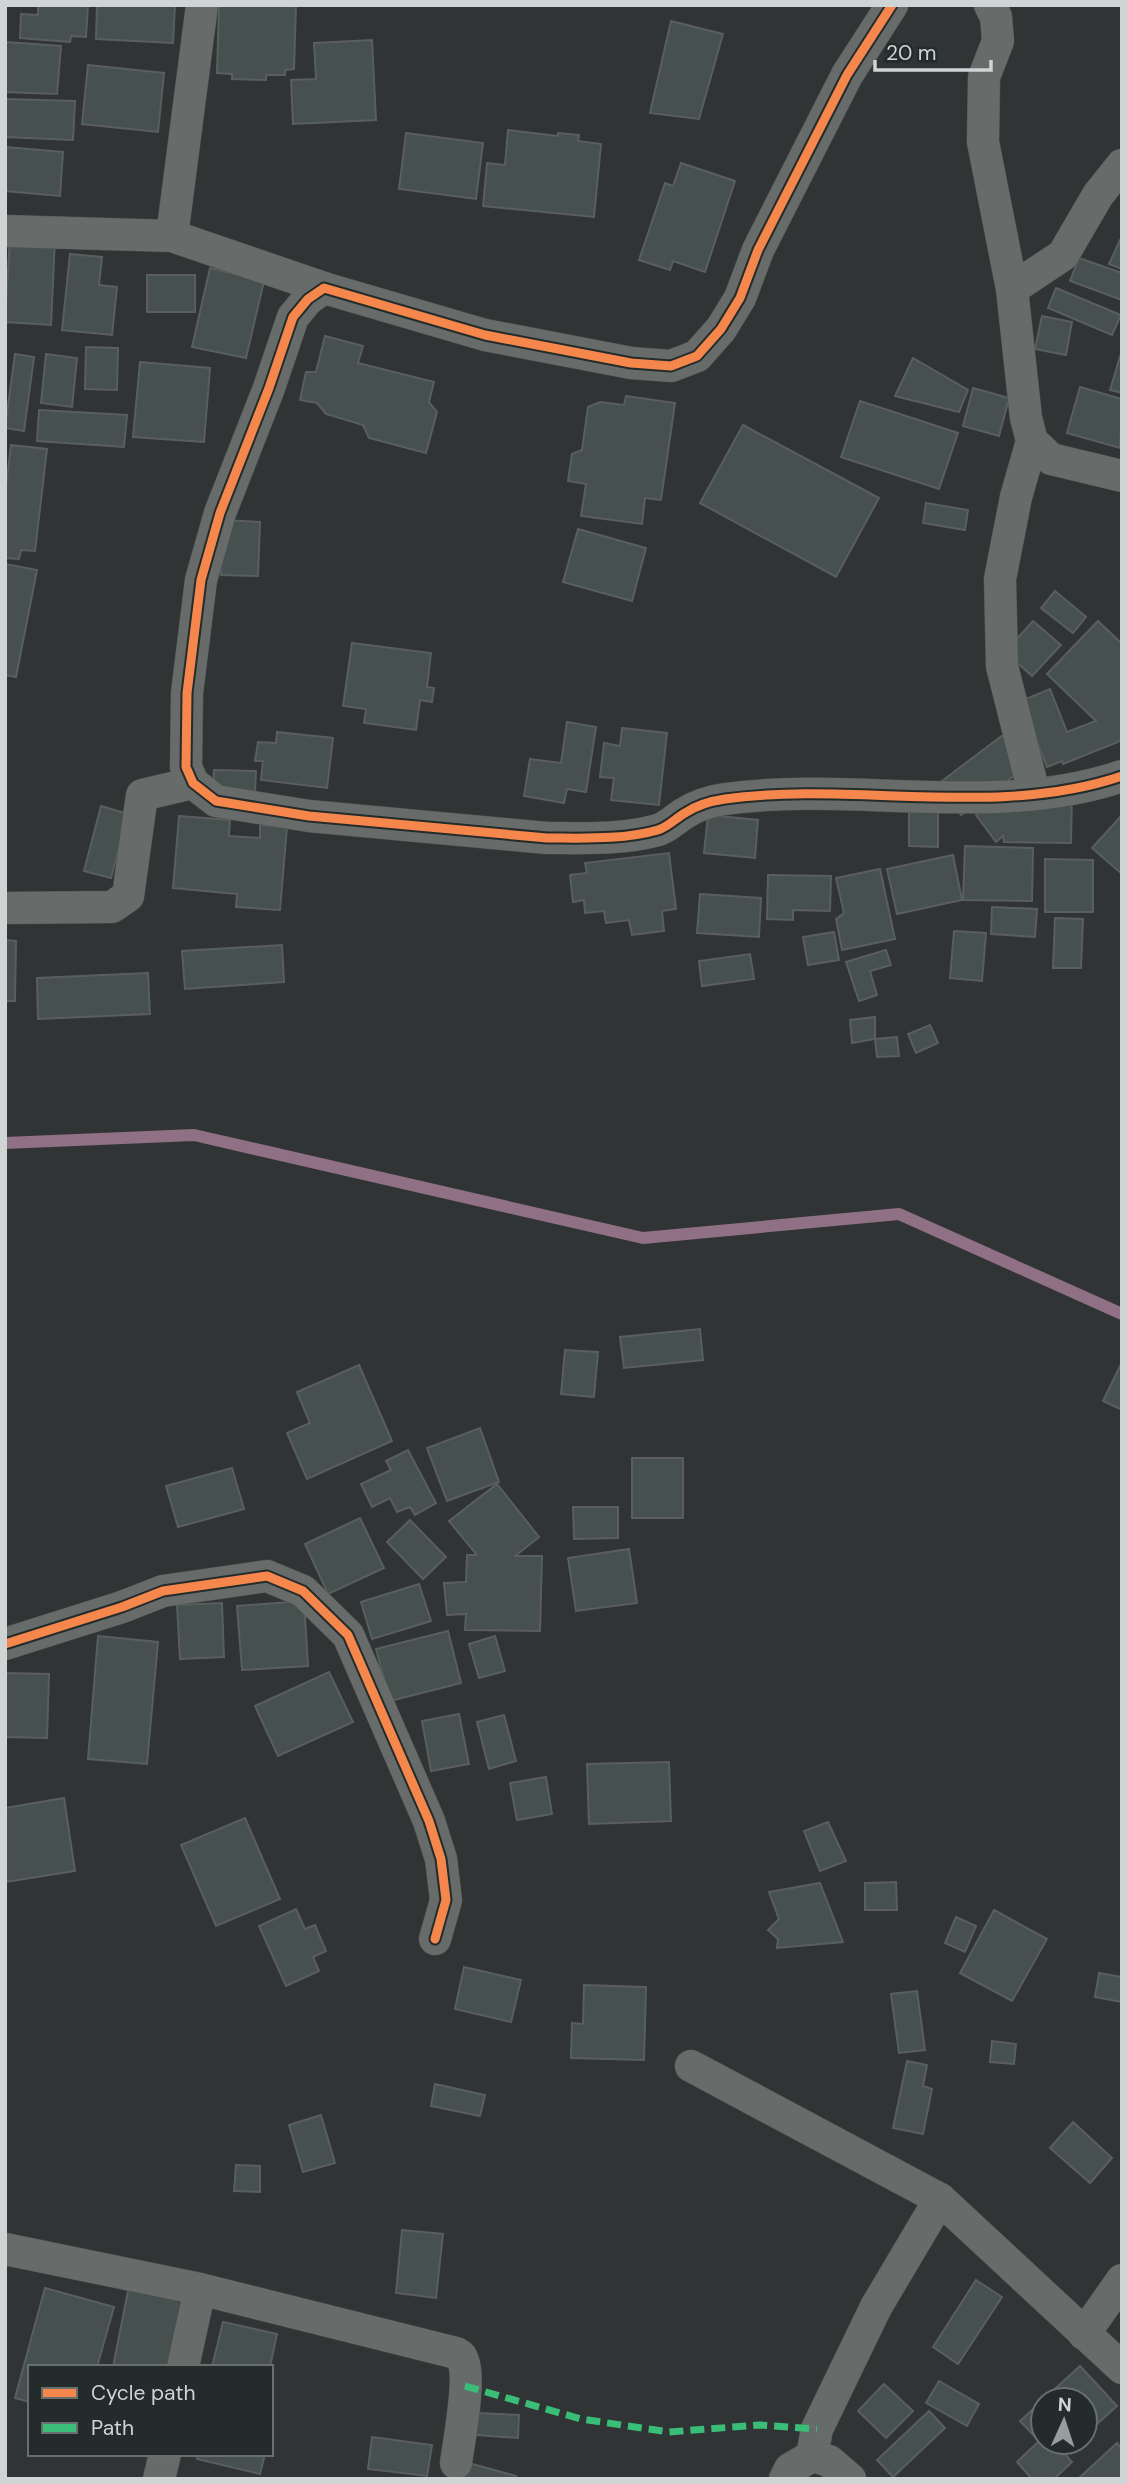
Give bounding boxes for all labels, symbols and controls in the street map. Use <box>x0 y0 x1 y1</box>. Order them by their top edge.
scale bar <box>875 28 990 72</box>
text: 20 m <box>886 39 937 67</box>
legend <box>28 2365 273 2456</box>
text: Cycle path <box>91 2379 196 2407</box>
north arrow <box>1029 2386 1099 2456</box>
text: N <box>1057 2392 1072 2417</box>
text: Path <box>91 2414 134 2442</box>

